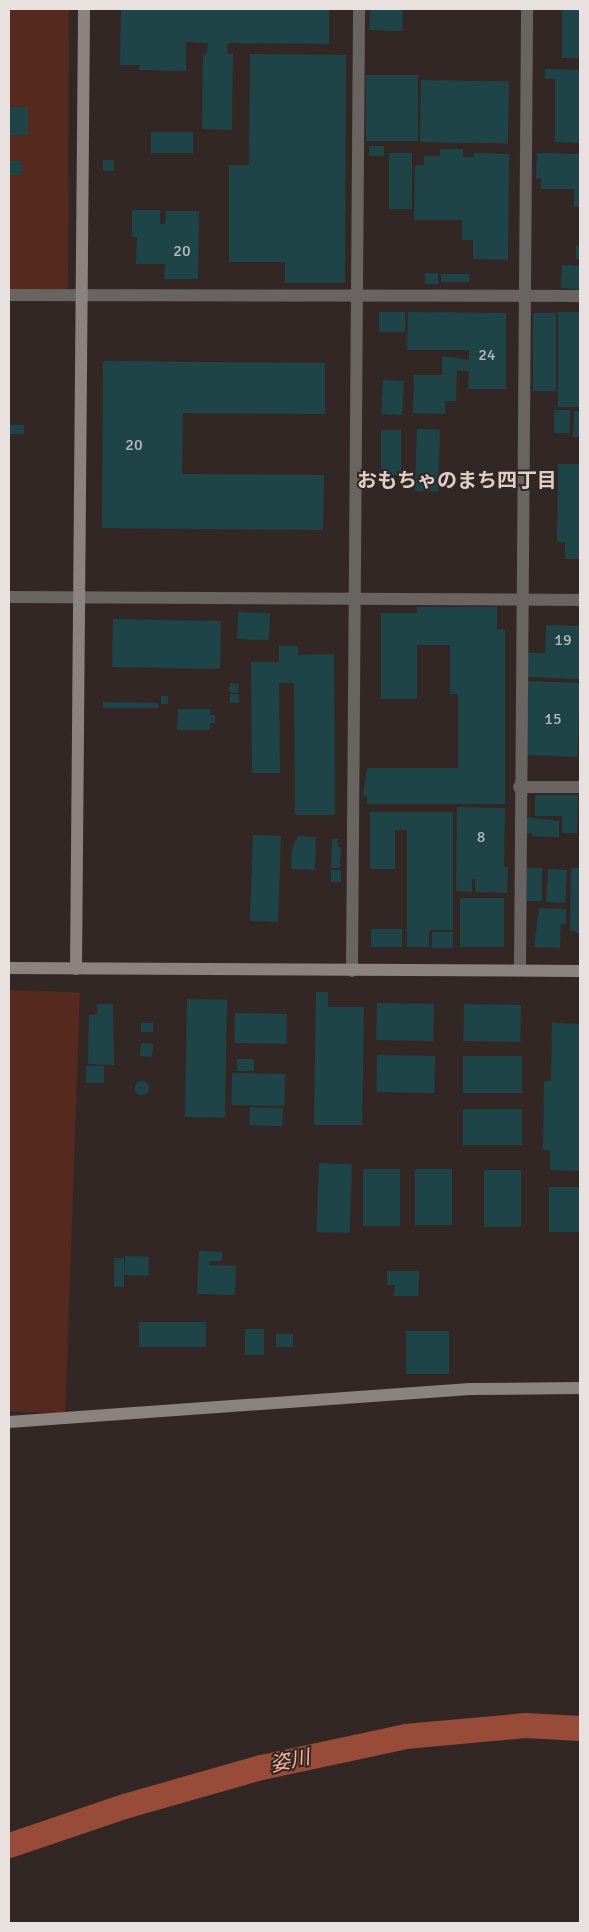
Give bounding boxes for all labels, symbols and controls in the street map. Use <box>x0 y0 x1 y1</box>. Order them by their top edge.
house number: 20 <box>173 241 191 261</box>
house number: 24 <box>478 345 496 365</box>
house number: 20 <box>125 435 143 455</box>
district label: おもちゃのまち四丁目 <box>357 468 557 492</box>
house number: 19 <box>554 630 572 650</box>
house number: 15 <box>544 709 562 729</box>
house number: 8 <box>477 827 485 847</box>
water label: 姿川 <box>268 1745 312 1777</box>

